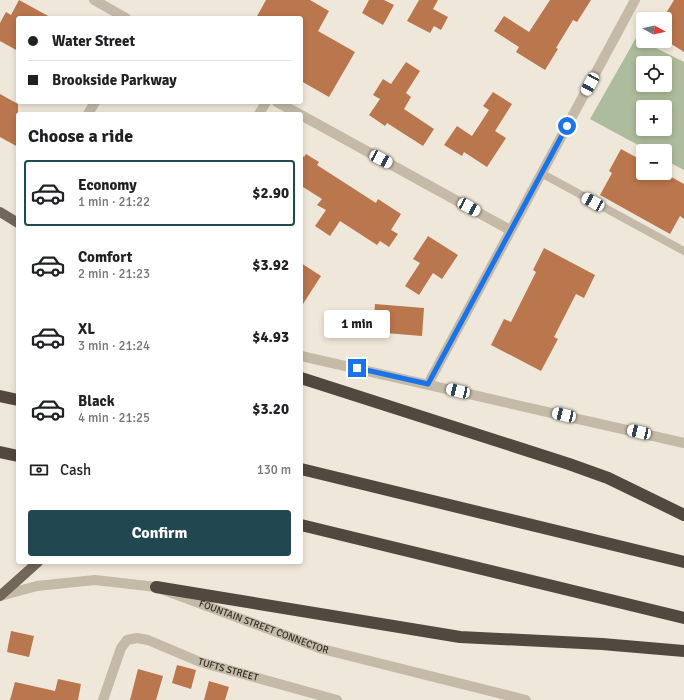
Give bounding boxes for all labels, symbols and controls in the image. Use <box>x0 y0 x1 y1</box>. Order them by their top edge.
north arrow <box>636 12 672 48</box>
map controls <box>636 12 672 180</box>
text: Water Street <box>52 32 135 50</box>
button: locate <box>636 56 672 92</box>
text: Brookside Parkway <box>52 71 177 89</box>
car <box>579 71 601 97</box>
button: + <box>636 100 672 136</box>
route start <box>558 117 576 135</box>
text: Choose a ride <box>28 125 133 147</box>
button: − <box>636 144 672 180</box>
car <box>368 148 394 170</box>
icon: car <box>30 175 66 211</box>
text: Economy <box>78 176 137 194</box>
text: $2.90 <box>252 184 289 202</box>
car <box>580 191 606 213</box>
text: 1 min · 21:22 <box>78 194 150 210</box>
car <box>456 196 482 218</box>
icon: car <box>30 247 66 283</box>
text: Comfort <box>78 248 132 266</box>
text: $3.92 <box>252 256 289 274</box>
text: 2 min · 21:23 <box>78 266 150 282</box>
callout: 1 min <box>324 310 390 338</box>
text: 1 min <box>341 316 373 332</box>
icon: car <box>30 319 66 355</box>
text: XL <box>78 320 95 338</box>
text: $4.93 <box>252 328 289 346</box>
text: 3 min · 21:24 <box>78 338 150 354</box>
route end <box>348 359 366 377</box>
car <box>445 382 471 400</box>
icon: car <box>30 391 66 427</box>
text: Black <box>78 392 115 410</box>
text: $3.20 <box>252 400 289 418</box>
car <box>551 406 577 424</box>
text: 4 min · 21:25 <box>78 410 150 426</box>
car <box>626 423 652 441</box>
icon: cash <box>28 459 50 481</box>
text: Cash <box>60 461 91 479</box>
text: 130 m <box>257 462 291 478</box>
button: Confirm <box>28 510 291 556</box>
street label: FOUNTAIN STREET CONNECTOR <box>197 598 330 656</box>
street label: TUFTS STREET <box>197 656 260 684</box>

